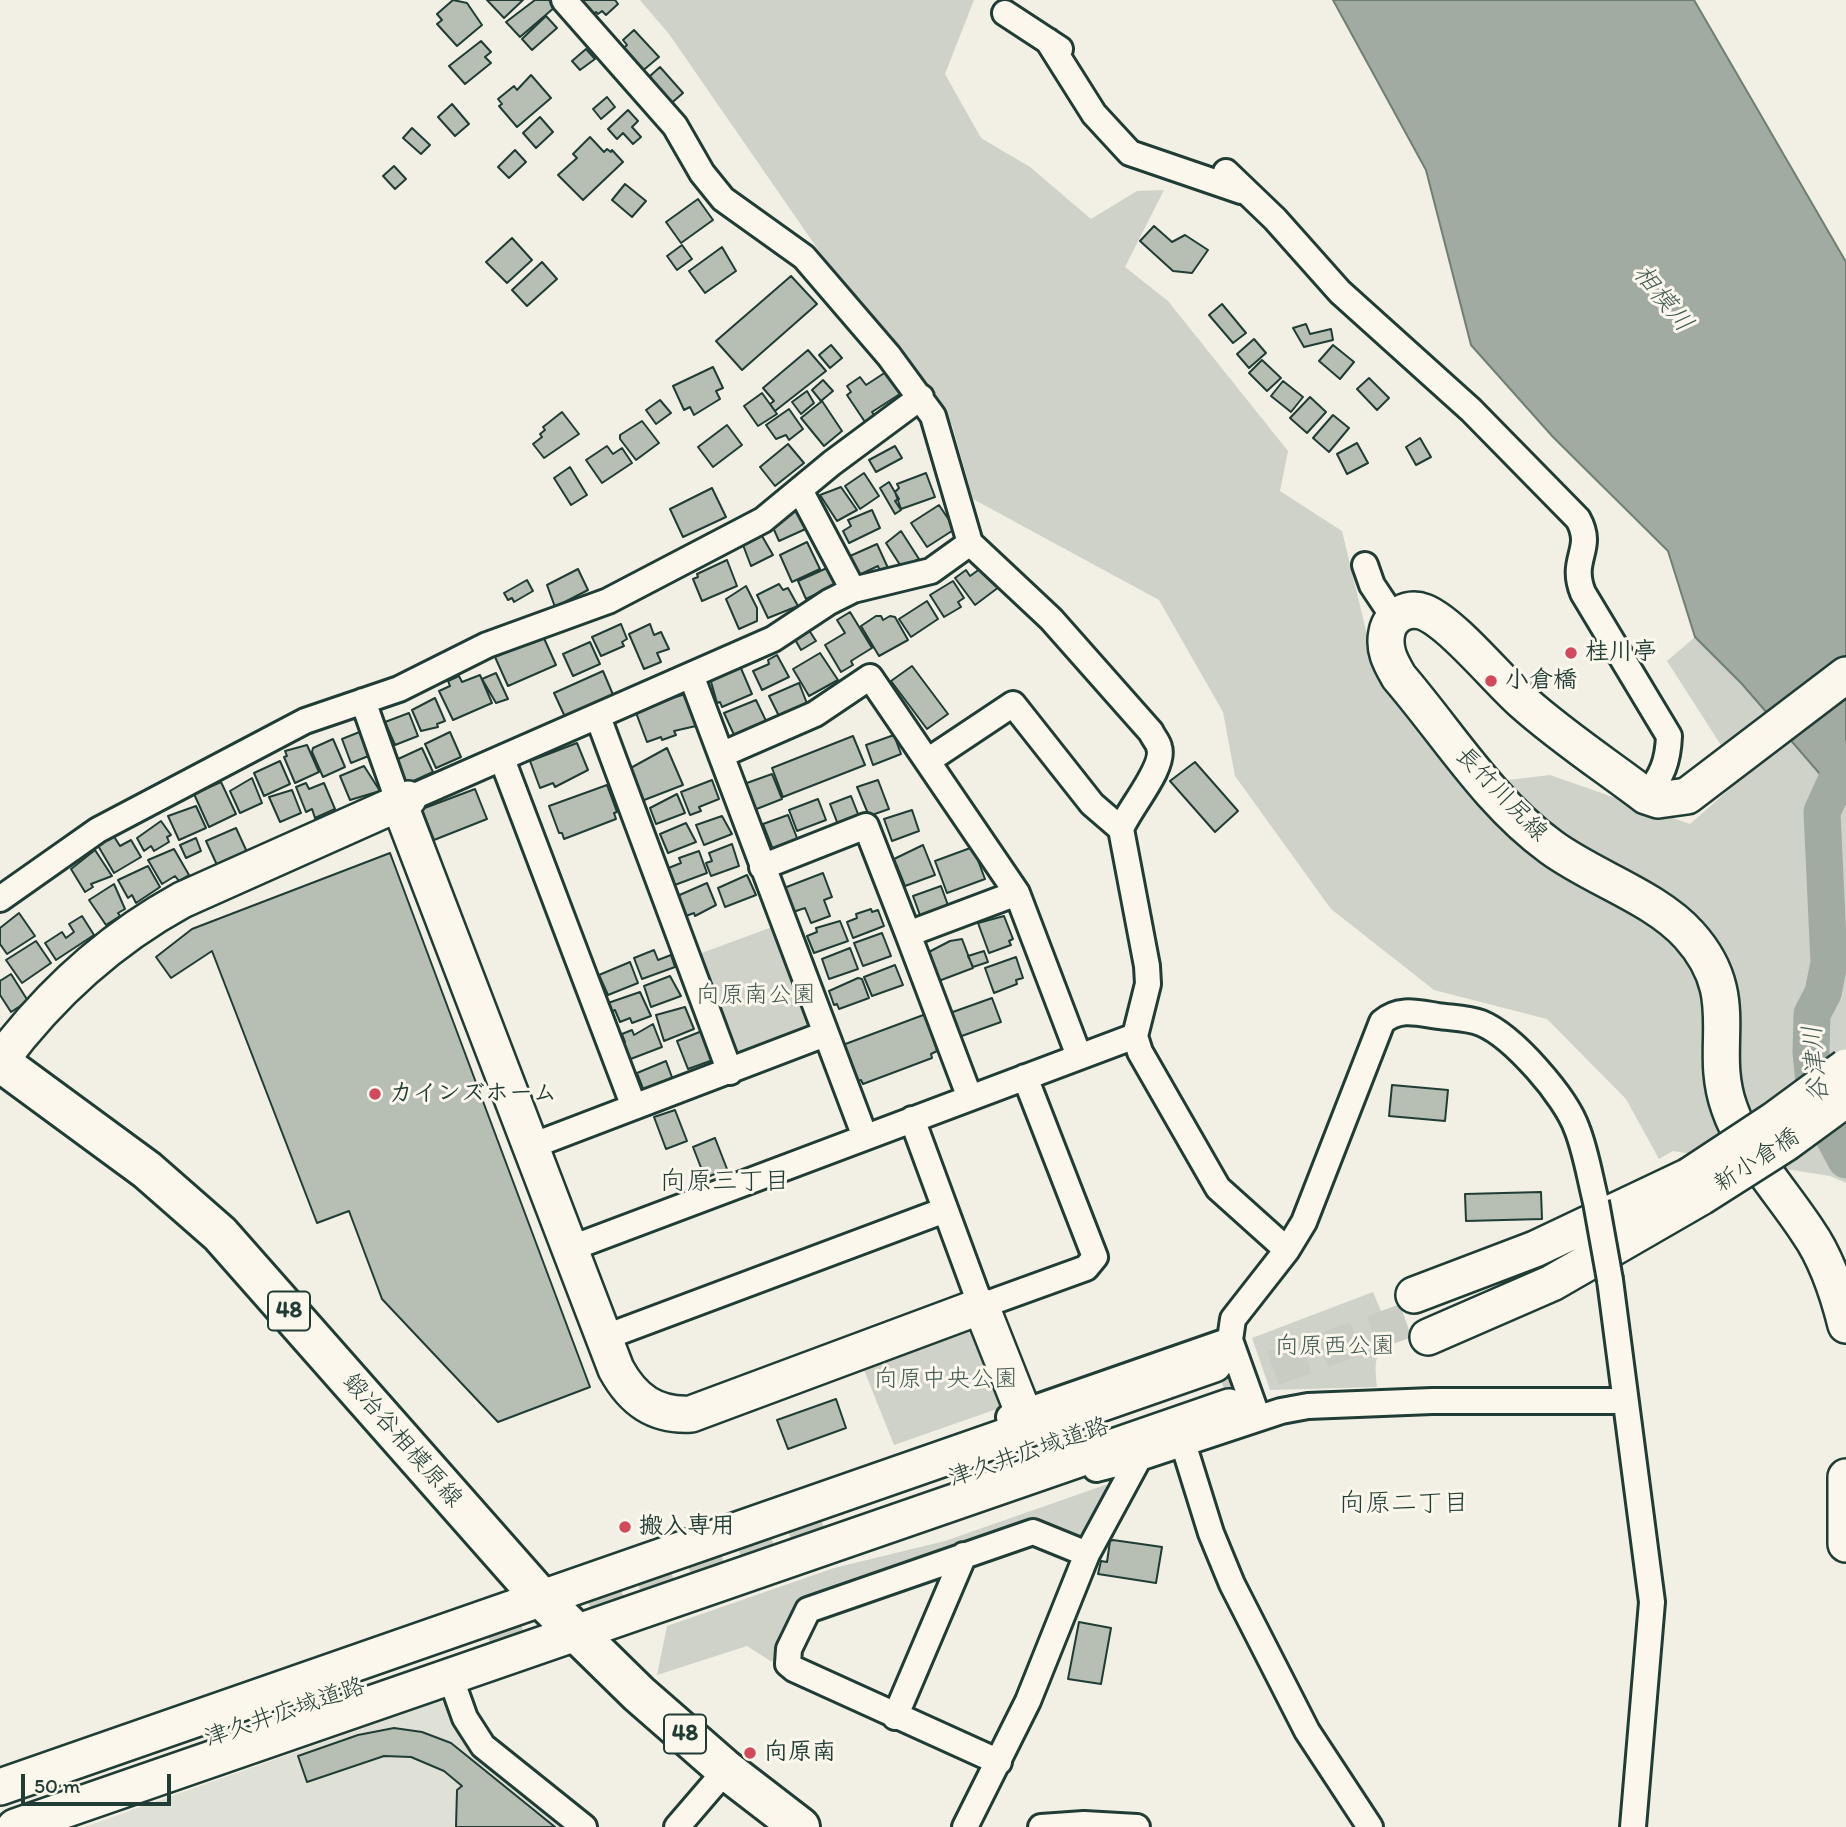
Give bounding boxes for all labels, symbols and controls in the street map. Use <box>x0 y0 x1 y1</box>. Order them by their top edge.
water label: 相模川 <box>1625 259 1699 339</box>
place label: 桂川亭 <box>1585 639 1657 667</box>
marker: 桂川亭 <box>1563 645 1579 661</box>
place label: 小倉橋 <box>1505 667 1577 695</box>
marker: 小倉橋 <box>1483 673 1499 689</box>
street label: 長竹川尻線 <box>1449 742 1553 848</box>
park label: 向原南公園 <box>696 982 816 1010</box>
water label: 谷津川 <box>1798 1024 1836 1104</box>
place label: カインズホーム <box>389 1080 557 1108</box>
marker: カインズホーム <box>367 1086 383 1102</box>
street label: 新小倉橋 <box>1709 1123 1805 1199</box>
district label: 向原三丁目 <box>660 1166 790 1198</box>
road number: 48 <box>268 1292 310 1330</box>
park label: 向原西公園 <box>1275 1333 1395 1361</box>
park label: 向原中央公園 <box>874 1366 1018 1394</box>
street label: 鍛冶谷相模原線 <box>336 1368 468 1514</box>
street label: 津久井広域道路 <box>945 1412 1113 1494</box>
district label: 向原二丁目 <box>1339 1488 1469 1520</box>
place label: 搬入専用 <box>639 1513 735 1541</box>
marker: 搬入専用 <box>617 1519 633 1535</box>
street label: 津久井広域道路 <box>201 1672 369 1754</box>
road number: 48 <box>664 1714 706 1754</box>
place label: 向原南 <box>764 1739 836 1767</box>
marker: 向原南 <box>742 1745 758 1761</box>
scale bar <box>24 1760 175 1804</box>
text: 50 m <box>34 1773 80 1798</box>

